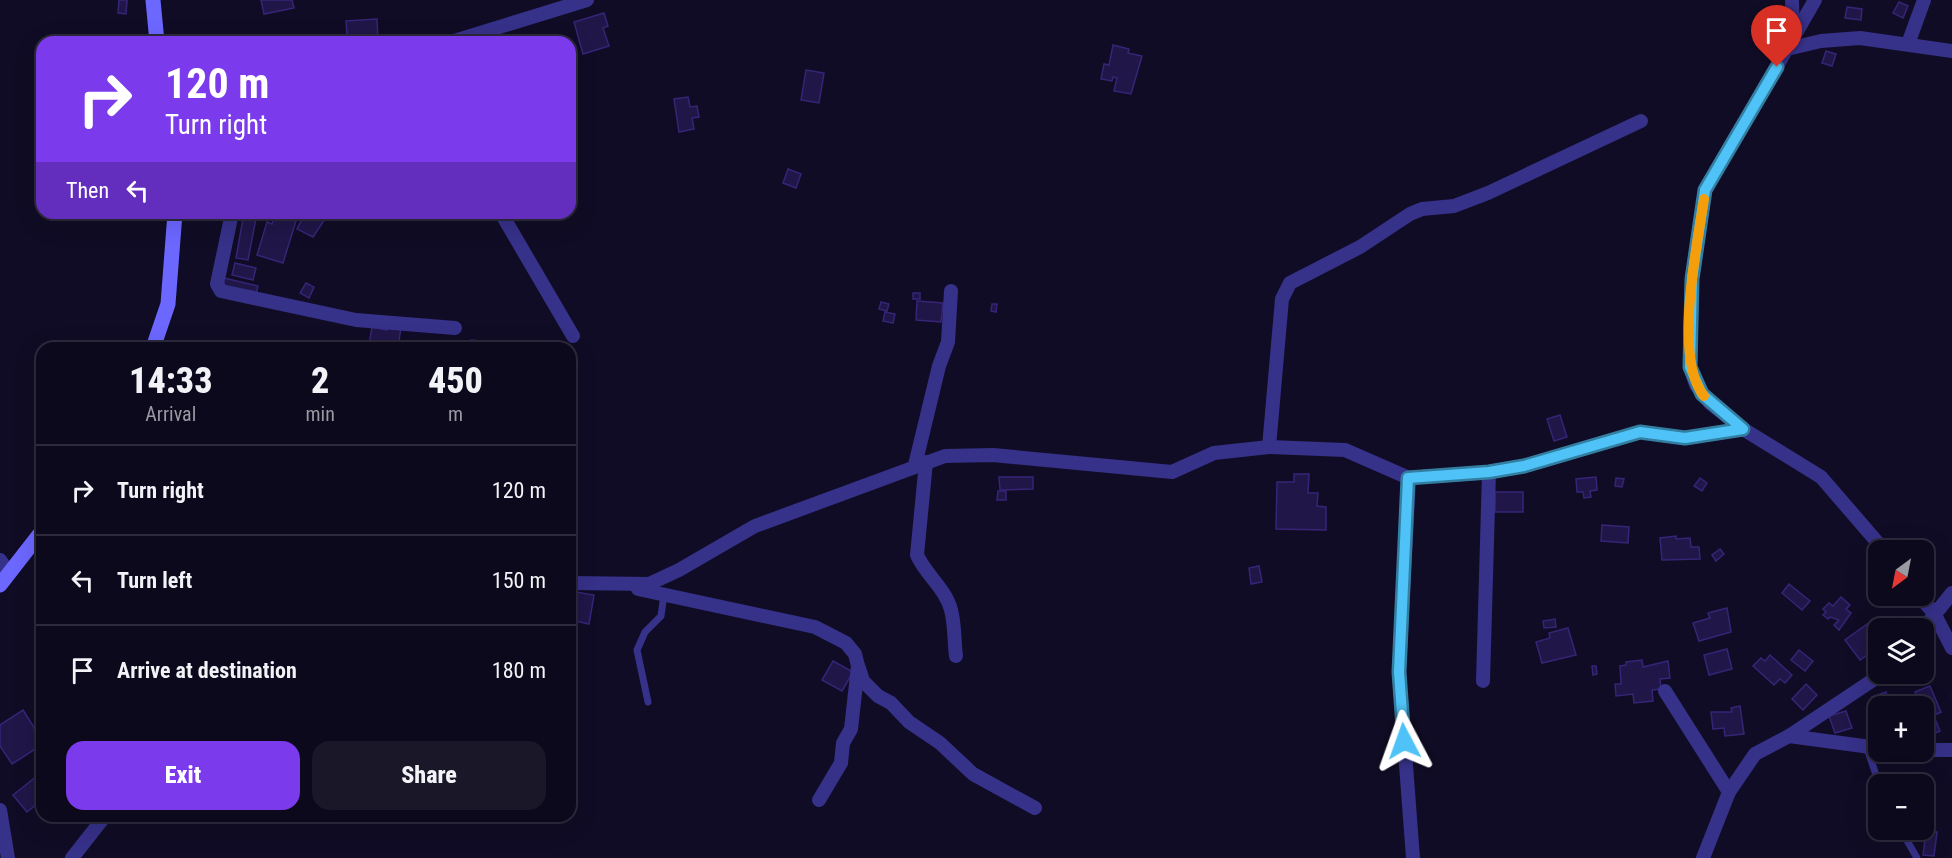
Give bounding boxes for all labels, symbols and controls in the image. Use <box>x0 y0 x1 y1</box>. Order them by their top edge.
pin <box>1751 5 1802 67</box>
icon: arrive <box>1760 14 1793 47</box>
text: 120 m <box>165 59 270 108</box>
icon: right <box>66 60 144 138</box>
text: Turn right <box>165 109 267 141</box>
icon: left <box>121 174 154 207</box>
text: Then <box>66 178 109 203</box>
text: 14:33 <box>129 360 212 402</box>
text: 2 <box>311 360 329 402</box>
text: 450 <box>428 360 483 402</box>
text: Arrival <box>145 402 196 426</box>
text: min <box>306 402 335 426</box>
text: m <box>448 402 463 426</box>
icon: right <box>66 474 99 507</box>
text: Turn right <box>117 478 204 503</box>
text: 120 m <box>492 478 546 503</box>
north arrow <box>1868 540 1934 606</box>
map controls <box>1868 540 1934 840</box>
icon: left <box>66 564 99 597</box>
text: Turn left <box>117 568 192 593</box>
text: 150 m <box>492 568 546 593</box>
button: layers <box>1868 618 1934 684</box>
icon: arrive <box>66 654 99 687</box>
text: Arrive at destination <box>117 658 297 683</box>
text: 180 m <box>492 658 546 683</box>
button: + <box>1868 696 1934 762</box>
position arrow <box>1372 709 1436 773</box>
button: Exit <box>66 741 300 810</box>
button: Share <box>312 741 546 810</box>
button: − <box>1868 774 1934 840</box>

